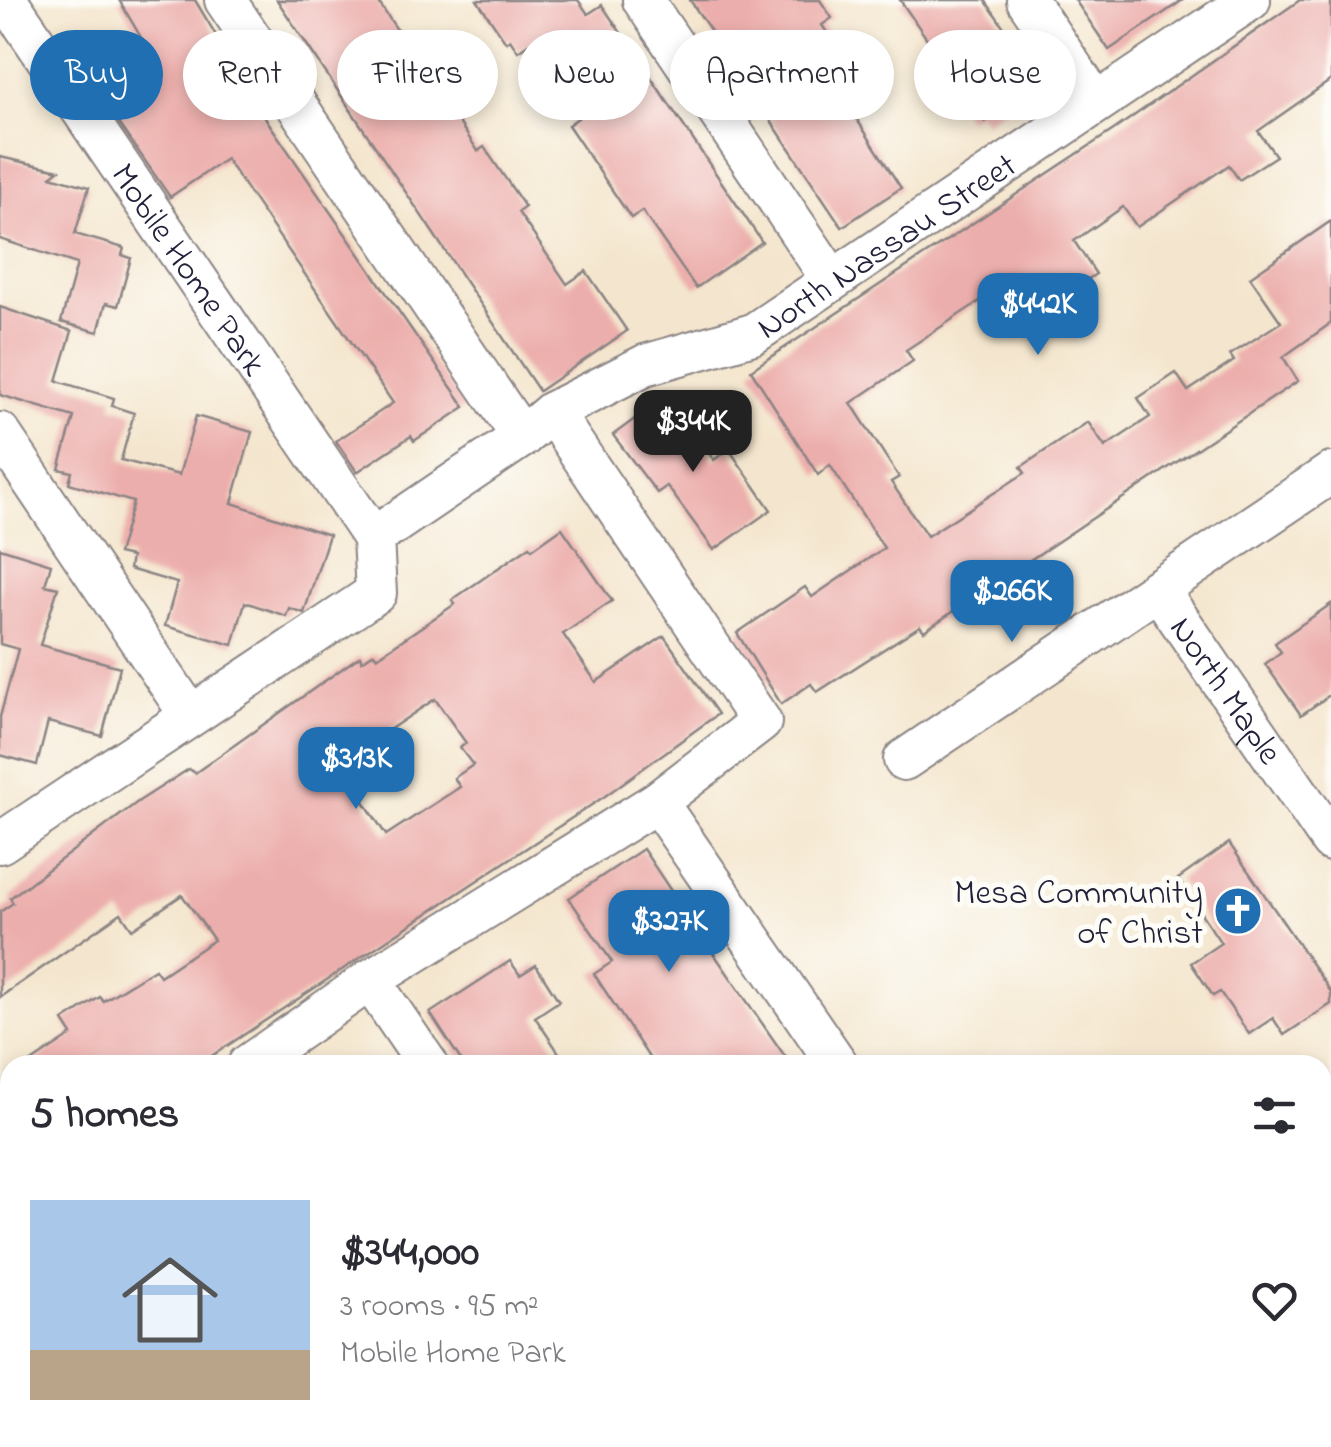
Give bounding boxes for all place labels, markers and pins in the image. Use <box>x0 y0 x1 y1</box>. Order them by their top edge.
pin: $442K <box>968 273 1108 358</box>
pin: $344K <box>623 390 763 475</box>
pin: $266K <box>942 560 1082 645</box>
pin: $313K <box>286 727 426 812</box>
place label: Mesa Community of Christ <box>954 869 1203 960</box>
church icon: Mesa Community of Christ <box>1212 885 1264 937</box>
pin: $327K <box>599 890 739 975</box>

